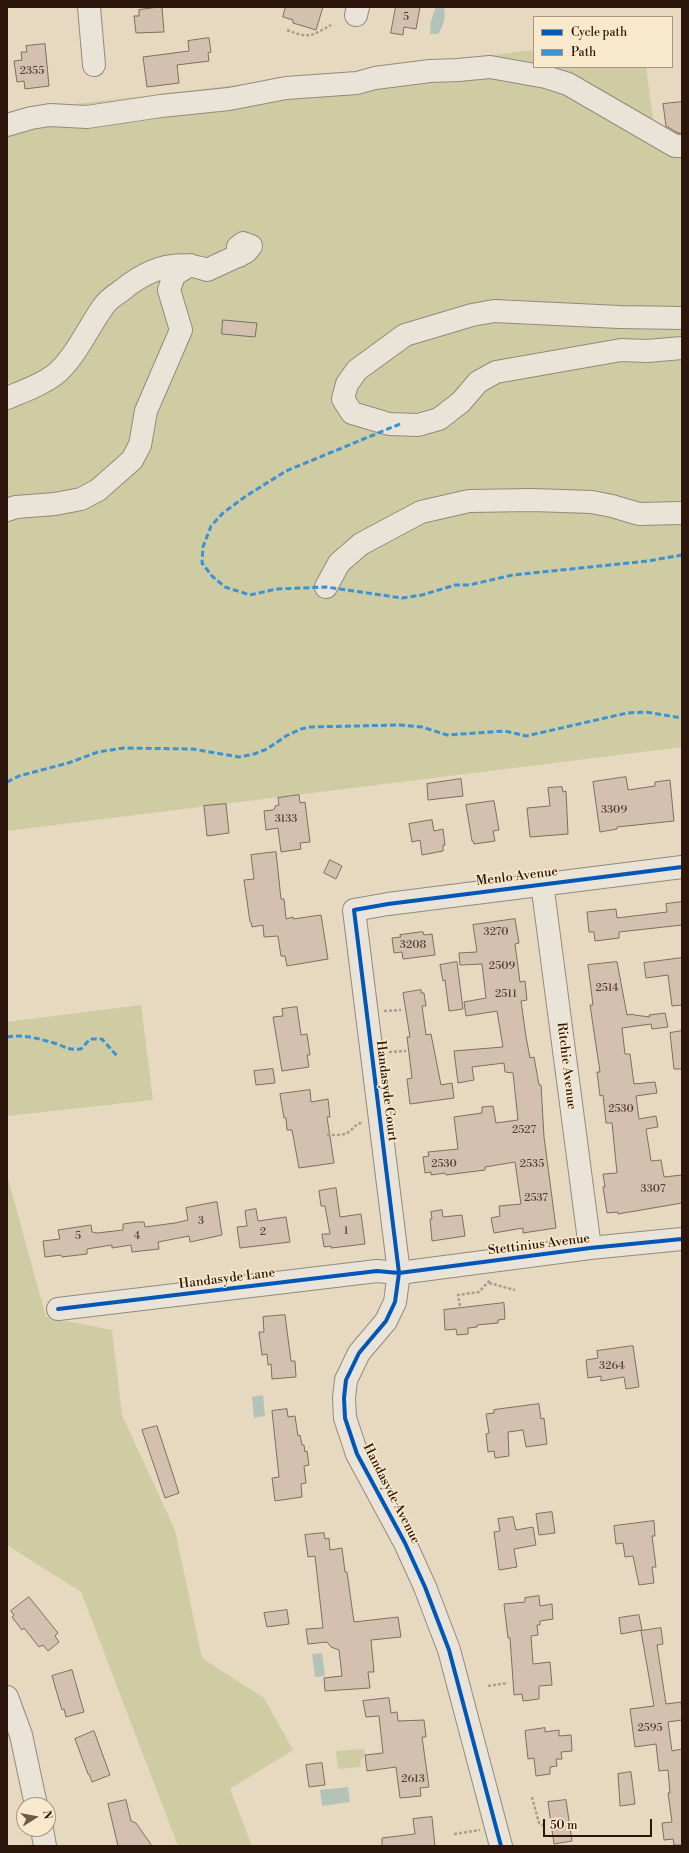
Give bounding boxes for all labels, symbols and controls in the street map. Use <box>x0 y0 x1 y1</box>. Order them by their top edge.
house number: 5 <box>403 10 409 24</box>
legend <box>533 16 673 68</box>
text: Cycle path <box>571 25 627 40</box>
text: Path <box>571 45 596 60</box>
house number: 2355 <box>20 64 44 78</box>
house number: 3309 <box>601 803 627 817</box>
house number: 3133 <box>275 812 297 826</box>
street label: Menlo Avenue <box>475 864 559 890</box>
house number: 3270 <box>484 925 508 939</box>
house number: 3208 <box>400 938 426 952</box>
house number: 2509 <box>489 959 515 973</box>
house number: 2514 <box>595 981 619 995</box>
house number: 2511 <box>495 987 517 1001</box>
street label: Ritchie Avenue <box>553 1021 579 1111</box>
street label: Handasyde Court <box>372 1040 400 1142</box>
house number: 2530 <box>608 1102 634 1116</box>
house number: 2527 <box>512 1123 536 1137</box>
house number: 2530 <box>431 1157 457 1171</box>
house number: 2535 <box>520 1157 544 1171</box>
house number: 3307 <box>641 1182 665 1196</box>
house number: 2537 <box>524 1191 548 1205</box>
house number: 3 <box>198 1214 204 1228</box>
house number: 1 <box>344 1224 348 1238</box>
house number: 2 <box>260 1225 266 1239</box>
house number: 5 <box>75 1229 81 1243</box>
house number: 4 <box>134 1229 140 1243</box>
street label: Stettinius Avenue <box>487 1231 591 1259</box>
street label: Handasyde Lane <box>178 1265 276 1293</box>
house number: 3264 <box>599 1359 625 1373</box>
street label: Handasyde Avenue <box>359 1441 423 1547</box>
house number: 2595 <box>637 1721 663 1735</box>
house number: 2613 <box>401 1772 425 1786</box>
north arrow <box>16 1797 56 1837</box>
text: N <box>39 1809 54 1821</box>
scale bar <box>545 1811 654 1837</box>
text: 50 m <box>550 1818 578 1833</box>

